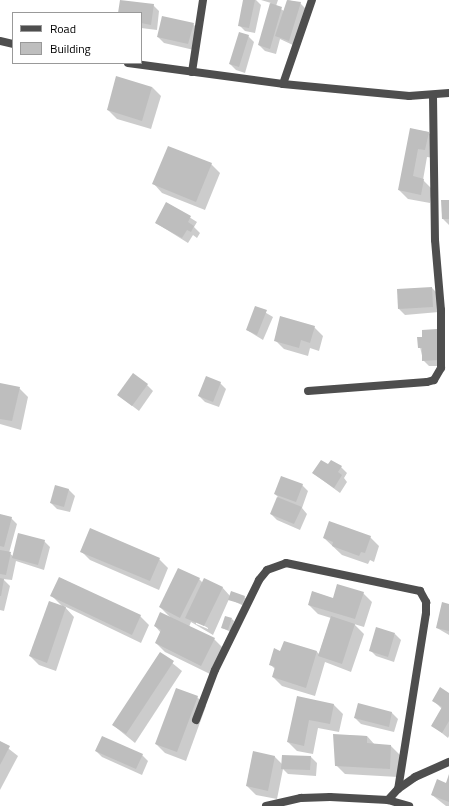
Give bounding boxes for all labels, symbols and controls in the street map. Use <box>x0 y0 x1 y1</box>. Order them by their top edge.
legend <box>12 12 142 64</box>
text: Road <box>50 19 76 38</box>
text: Building <box>50 39 91 58</box>

